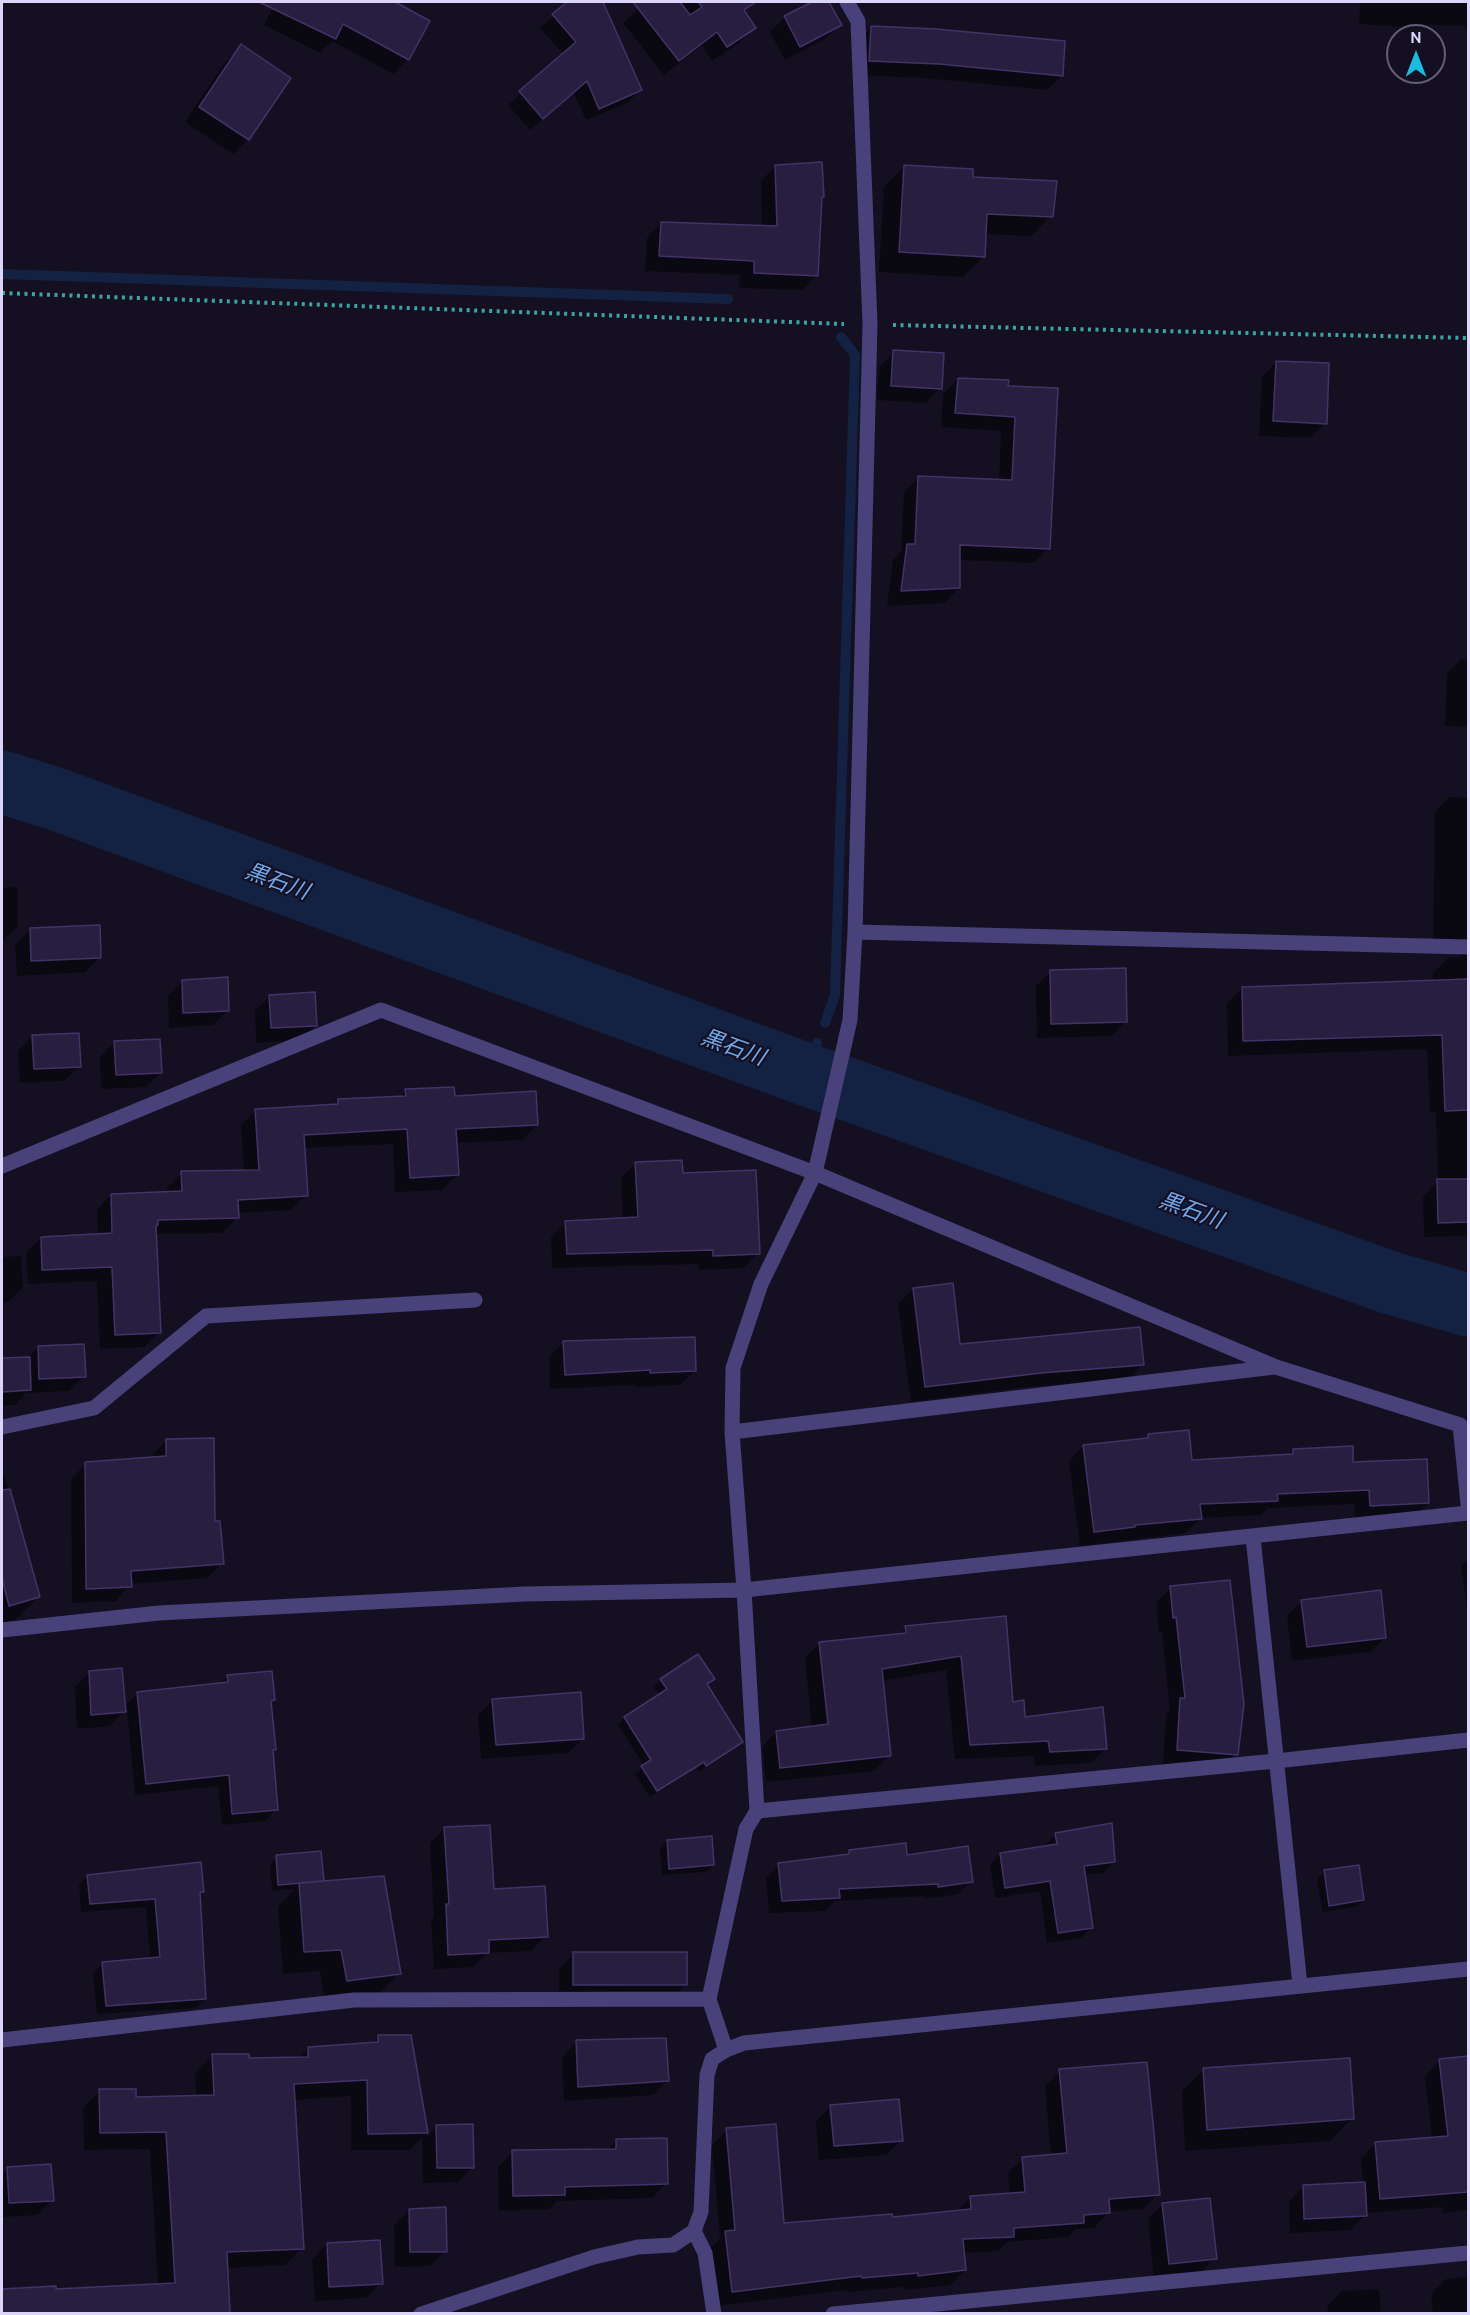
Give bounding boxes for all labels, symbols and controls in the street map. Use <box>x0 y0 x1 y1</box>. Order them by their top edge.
north arrow <box>1386 24 1446 84</box>
text: N <box>1410 28 1422 47</box>
water label: 黒石川 <box>241 858 313 906</box>
water label: 黒石川 <box>697 1024 769 1072</box>
water label: 黒石川 <box>1155 1187 1227 1235</box>

